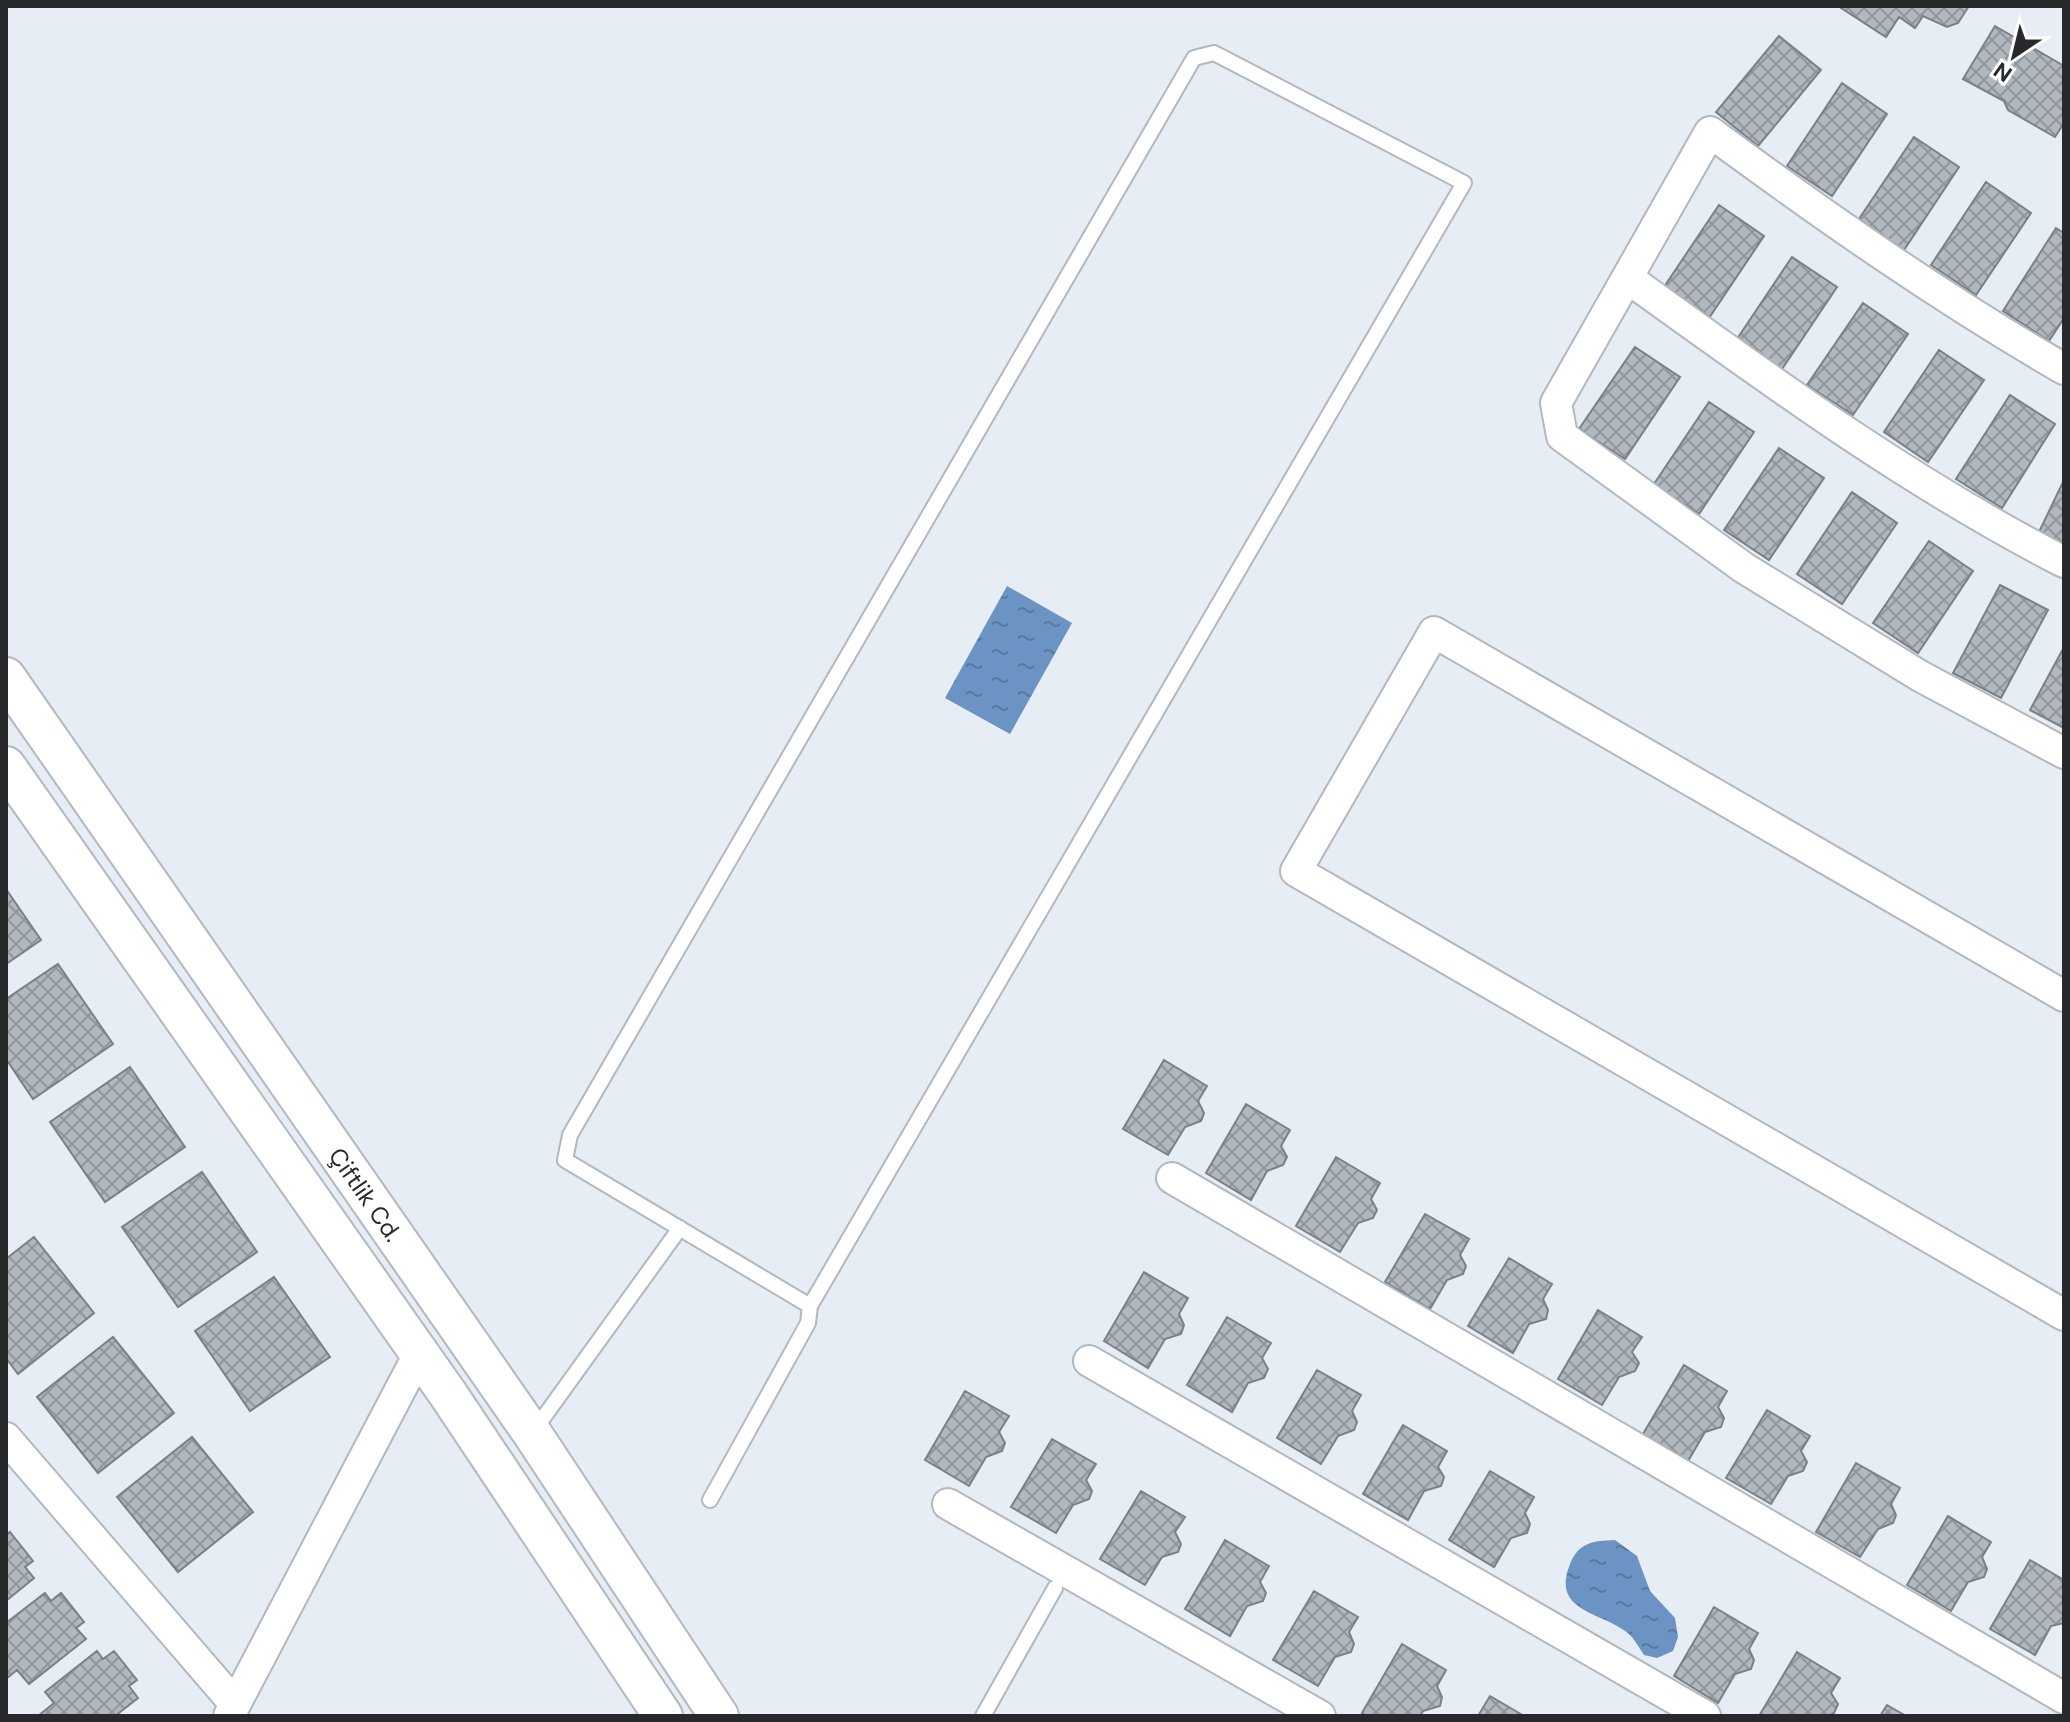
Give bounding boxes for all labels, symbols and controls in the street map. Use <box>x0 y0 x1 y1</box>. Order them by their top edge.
north arrow <box>1974 16 2054 96</box>
text: N <box>1988 55 2018 88</box>
street label: Çiftlik Cd. <box>322 1141 409 1247</box>

